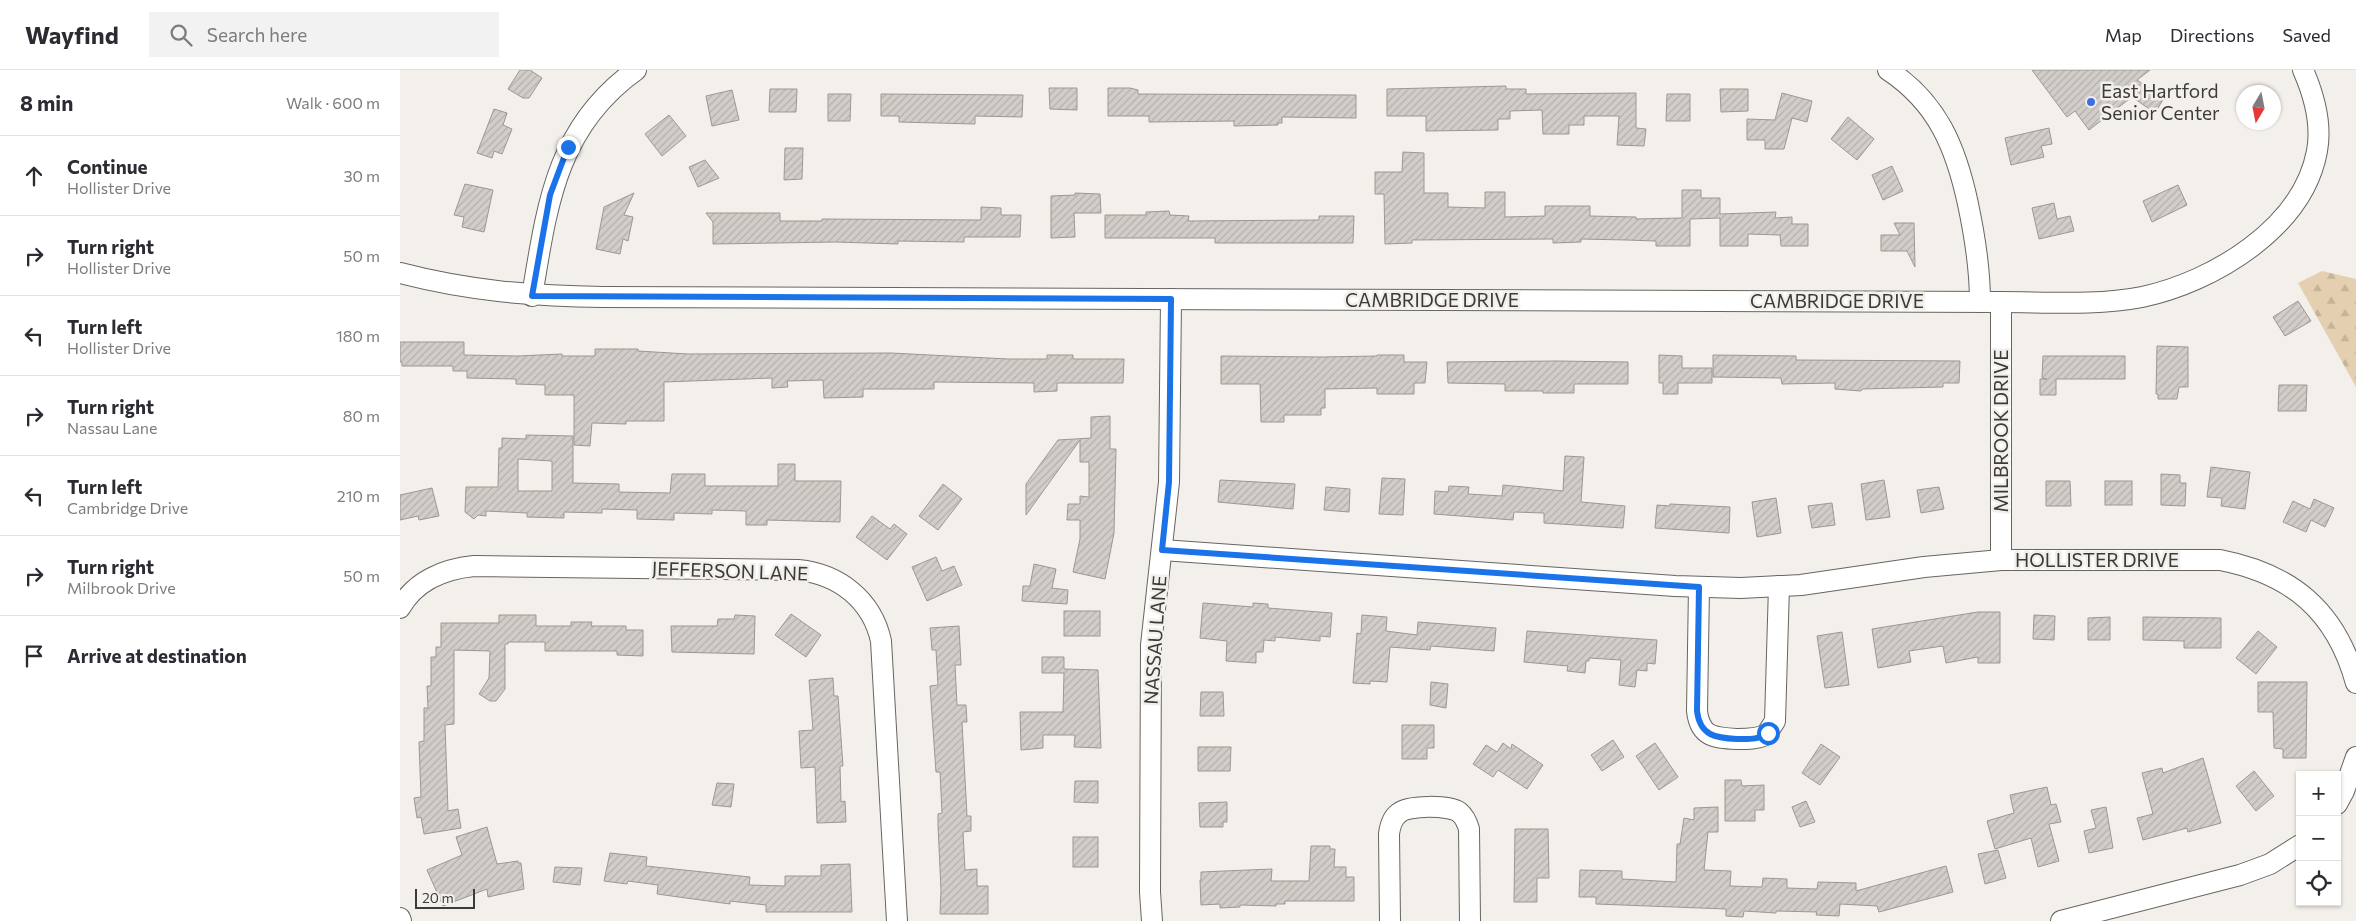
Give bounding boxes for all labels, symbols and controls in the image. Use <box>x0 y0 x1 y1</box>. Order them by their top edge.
search box <box>149 12 499 57</box>
text: Wayfind <box>25 20 119 49</box>
icon: search <box>167 21 195 49</box>
text: Search here <box>207 23 307 46</box>
text: Map <box>2105 24 2142 46</box>
text: Directions <box>2170 24 2254 46</box>
text: Saved <box>2282 24 2331 46</box>
place label: East Hartford Senior Center <box>2101 79 2220 124</box>
north arrow <box>2236 85 2281 130</box>
text: 8 min <box>20 90 73 115</box>
text: Walk · 600 m <box>286 93 380 112</box>
marker: East Hartford Senior Center <box>2085 96 2097 108</box>
route end <box>557 136 580 159</box>
text: Continue <box>67 155 147 178</box>
icon: ahead <box>20 162 48 190</box>
text: 30 m <box>343 166 380 185</box>
text: Hollister Drive <box>67 178 171 197</box>
text: Turn right <box>67 235 154 258</box>
icon: right <box>20 242 48 270</box>
text: 50 m <box>343 246 380 265</box>
text: Hollister Drive <box>67 258 171 277</box>
street label: CAMBRIDGE DRIVE <box>1345 288 1519 311</box>
street label: CAMBRIDGE DRIVE <box>1750 289 1924 312</box>
text: Turn left <box>67 315 142 338</box>
icon: left <box>20 322 48 350</box>
text: 180 m <box>336 326 380 345</box>
text: Hollister Drive <box>67 338 171 357</box>
street label: MILBROOK DRIVE <box>1989 350 2012 512</box>
text: Turn right <box>67 395 154 418</box>
icon: right <box>20 402 48 430</box>
text: 80 m <box>343 406 380 425</box>
text: Nassau Lane <box>67 418 157 437</box>
text: Turn left <box>67 475 142 498</box>
icon: left <box>20 482 48 510</box>
text: 210 m <box>337 486 380 505</box>
text: Cambridge Drive <box>67 498 188 517</box>
street label: HOLLISTER DRIVE <box>2015 548 2179 571</box>
text: Turn right <box>67 555 154 578</box>
street label: JEFFERSON LANE <box>651 556 809 585</box>
icon: right <box>20 562 48 590</box>
text: 50 m <box>343 566 380 585</box>
street label: NASSAU LANE <box>1139 575 1170 705</box>
text: Milbrook Drive <box>67 578 176 597</box>
icon: arrive <box>20 642 48 670</box>
text: Arrive at destination <box>67 644 247 667</box>
route start <box>1757 722 1780 745</box>
map controls <box>2296 771 2341 906</box>
button: + <box>2296 771 2341 816</box>
button: − <box>2296 816 2341 861</box>
button: locate <box>2296 861 2341 906</box>
scale bar <box>415 886 475 909</box>
text: 20 m <box>422 889 454 906</box>

